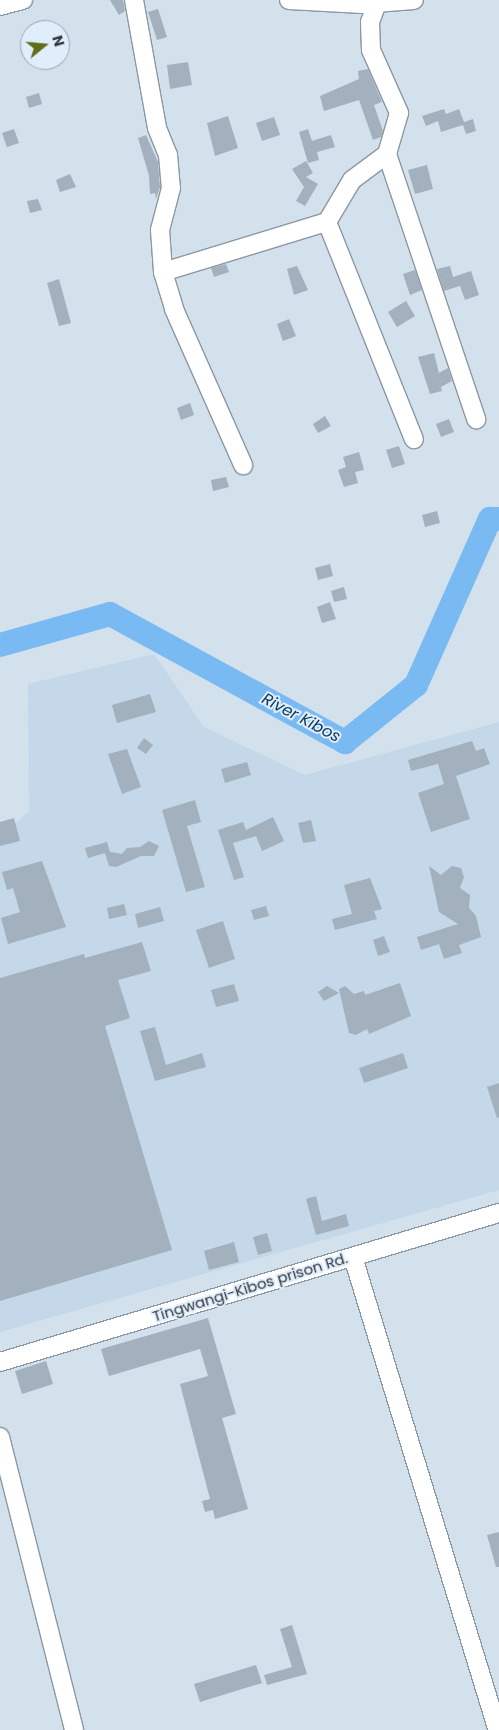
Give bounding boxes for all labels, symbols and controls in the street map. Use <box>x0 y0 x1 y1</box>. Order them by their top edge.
north arrow <box>20 20 70 70</box>
text: N <box>47 33 69 49</box>
water label: River Kibos <box>258 689 344 747</box>
street label: Tingwangi-Kibos prison Rd. <box>150 1249 350 1325</box>

